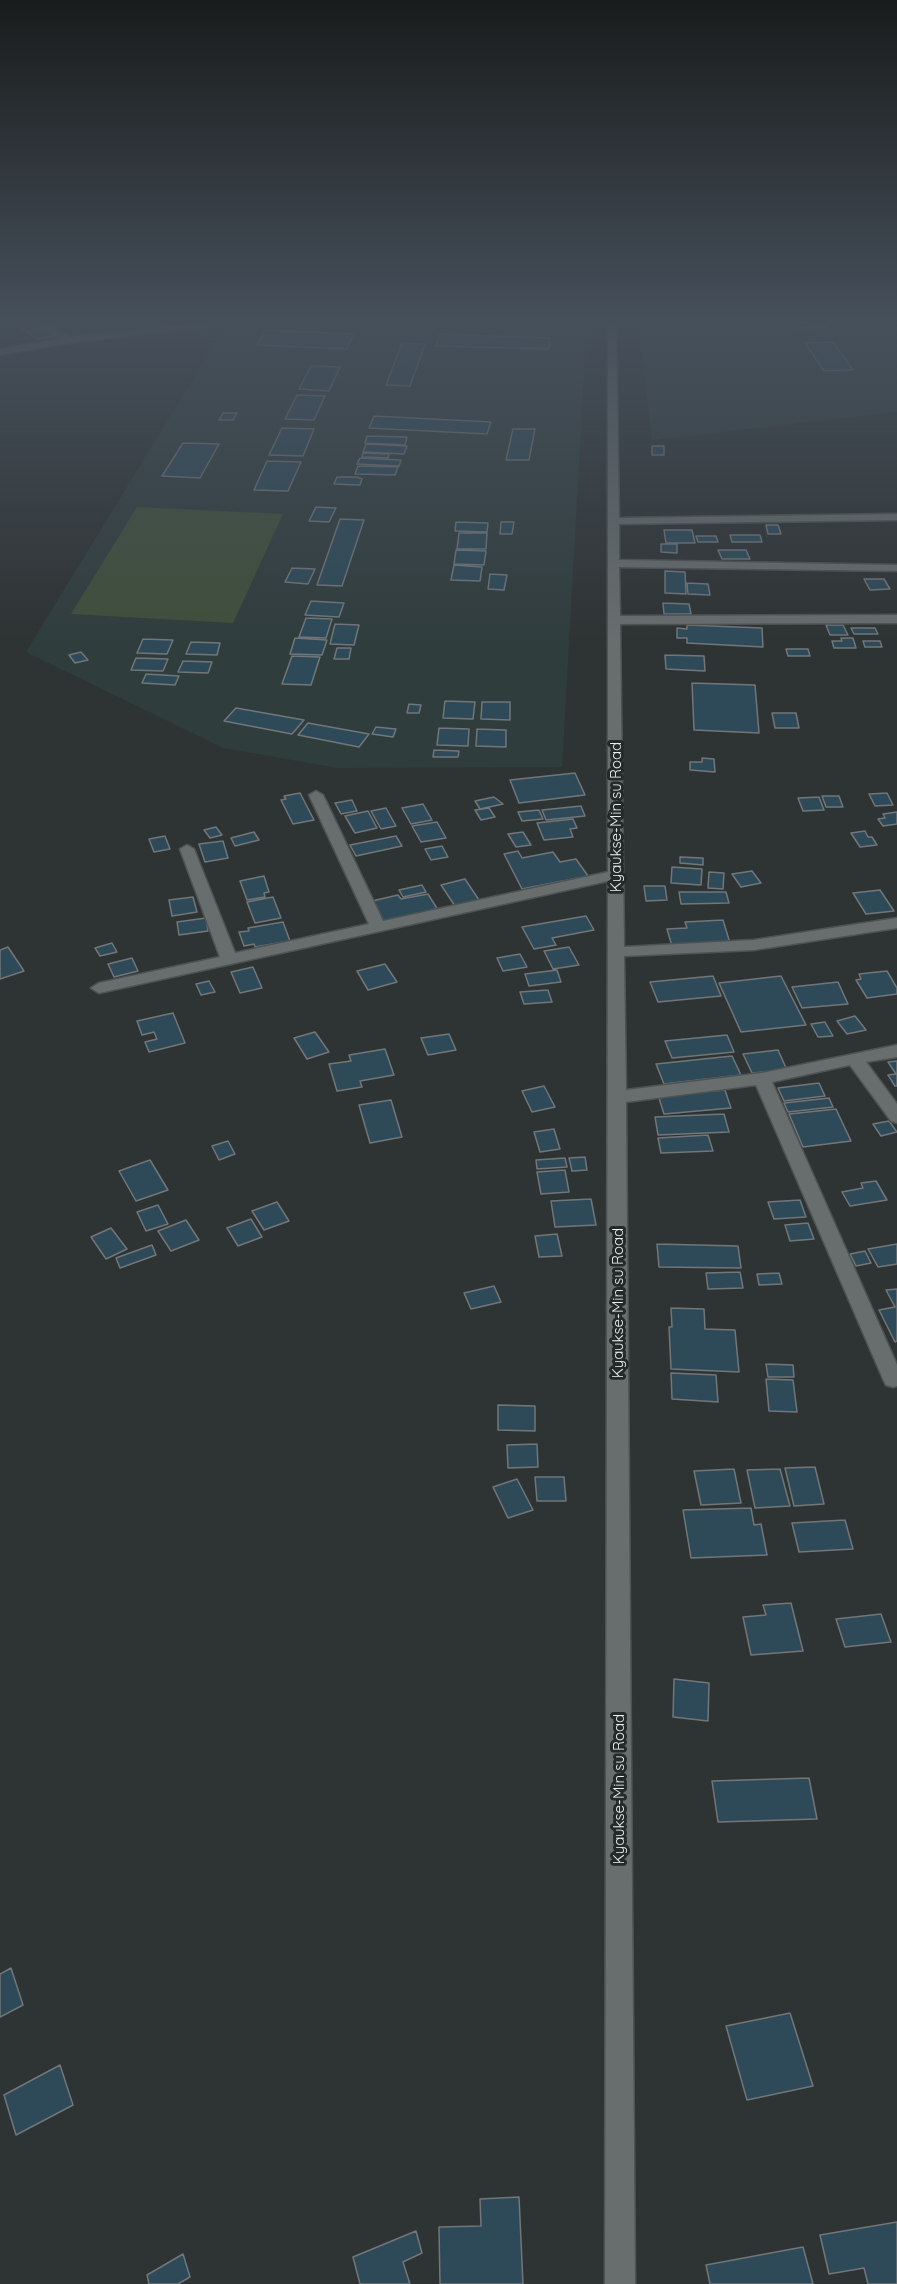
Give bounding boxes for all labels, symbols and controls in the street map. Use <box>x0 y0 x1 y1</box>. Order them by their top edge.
street label: Kyaukse-Min su Road <box>607 742 625 892</box>
street label: Kyaukse-Min su Road <box>609 1228 627 1378</box>
street label: Kyaukse-Min su Road <box>610 1714 628 1864</box>

